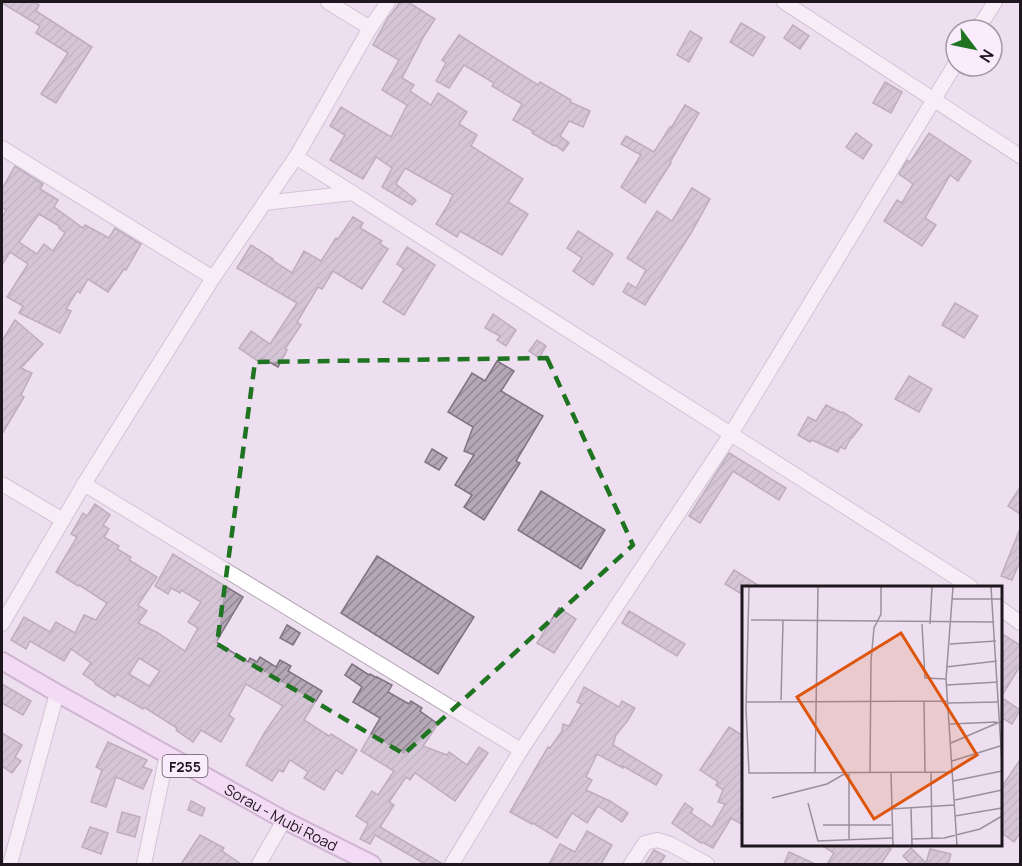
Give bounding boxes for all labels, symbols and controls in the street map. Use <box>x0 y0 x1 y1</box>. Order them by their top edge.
north arrow <box>944 18 1004 78</box>
text: N <box>974 45 999 67</box>
inset map <box>742 586 1001 845</box>
road number: F255 <box>162 755 207 777</box>
street label: Sorau - Mubi Road <box>221 778 341 856</box>

